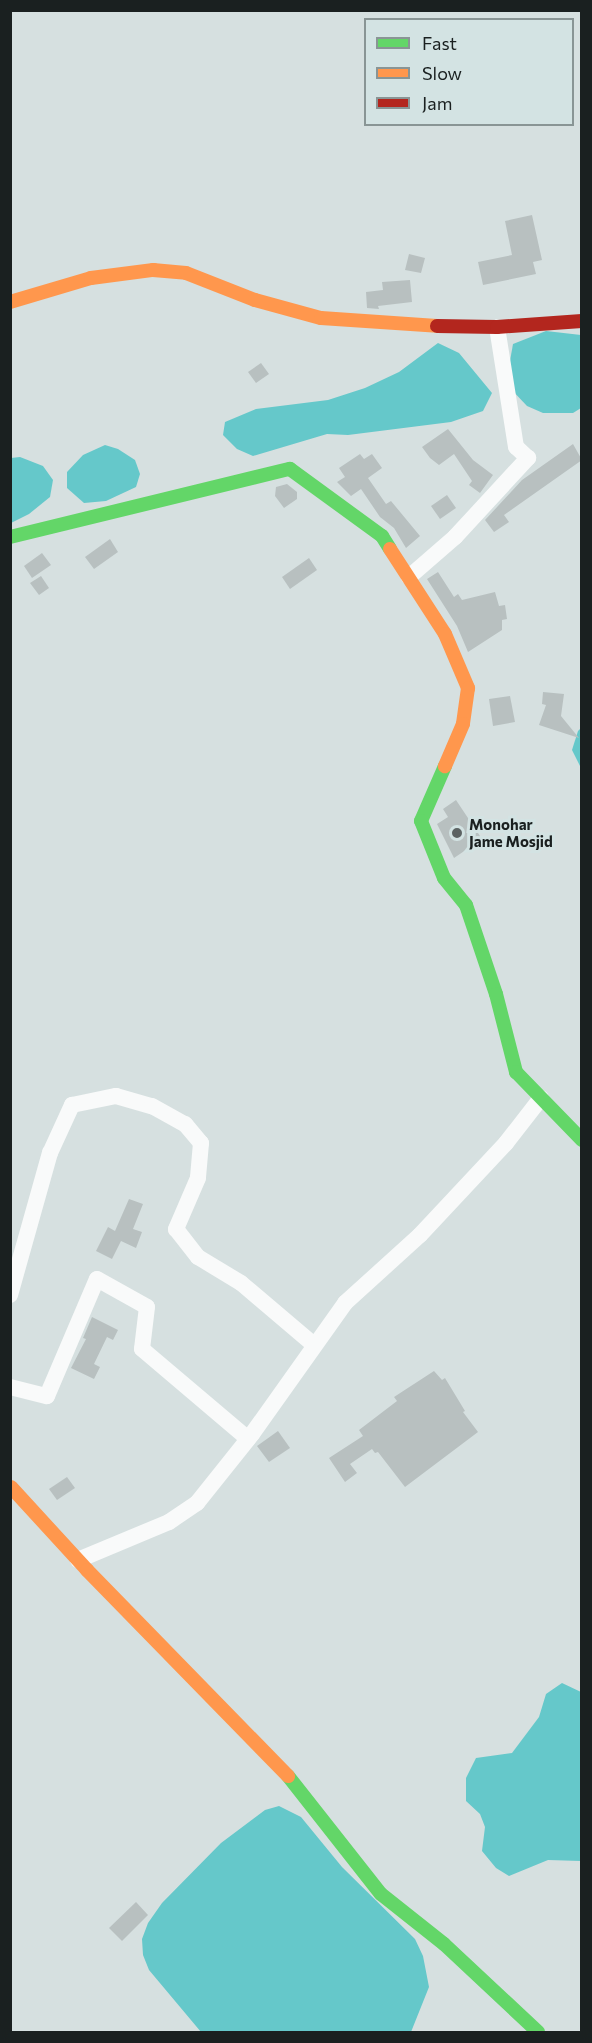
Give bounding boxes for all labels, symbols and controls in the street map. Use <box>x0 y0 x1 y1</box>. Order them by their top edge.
legend <box>364 18 574 126</box>
text: Fast <box>422 32 457 54</box>
text: Slow <box>422 62 462 84</box>
text: Jam <box>422 92 452 114</box>
place label: Monohar Jame Mosjid <box>469 815 553 850</box>
marker: Monohar Jame Mosjid <box>450 826 464 840</box>

